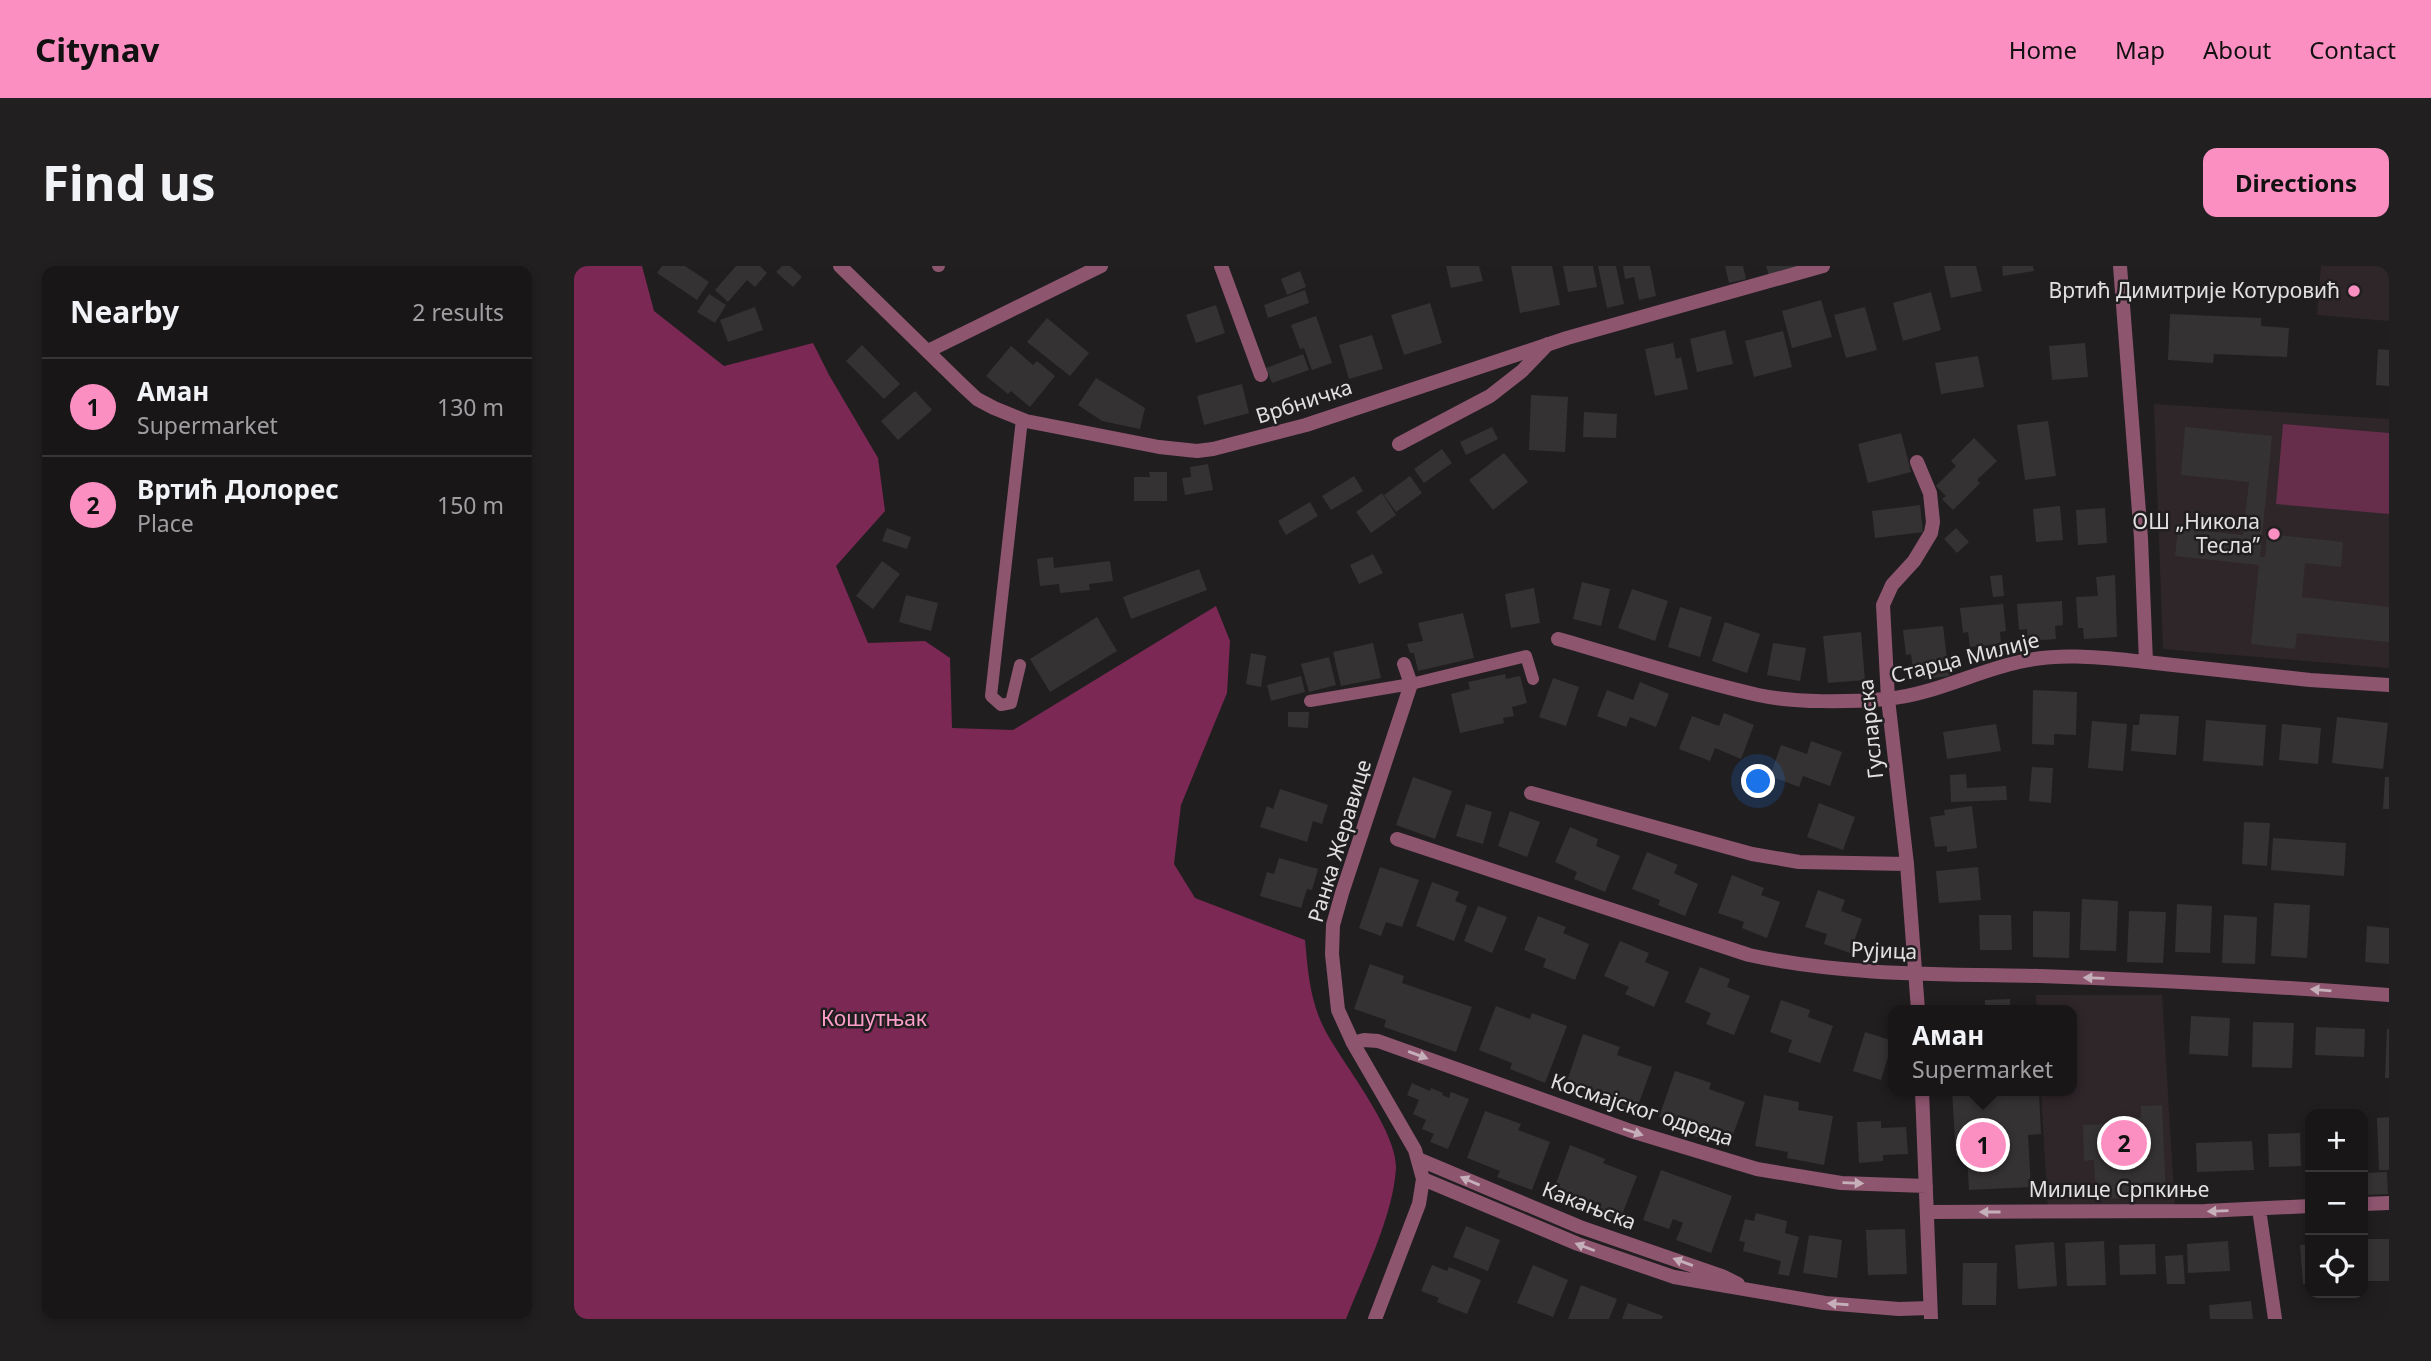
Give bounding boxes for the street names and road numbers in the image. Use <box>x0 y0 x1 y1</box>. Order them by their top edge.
street label: Врбничка <box>1252 372 1355 430</box>
street label: Старца Милије <box>1888 625 2042 689</box>
street label: Гусларска <box>1851 678 1889 780</box>
street label: Ранка Жеравице <box>1301 756 1377 925</box>
street label: Рујица <box>1850 935 1918 965</box>
street label: Космајског одреда <box>1547 1066 1737 1152</box>
street label: Какањска <box>1538 1174 1640 1236</box>
street label: Милице Српкиње <box>2029 1175 2209 1203</box>

